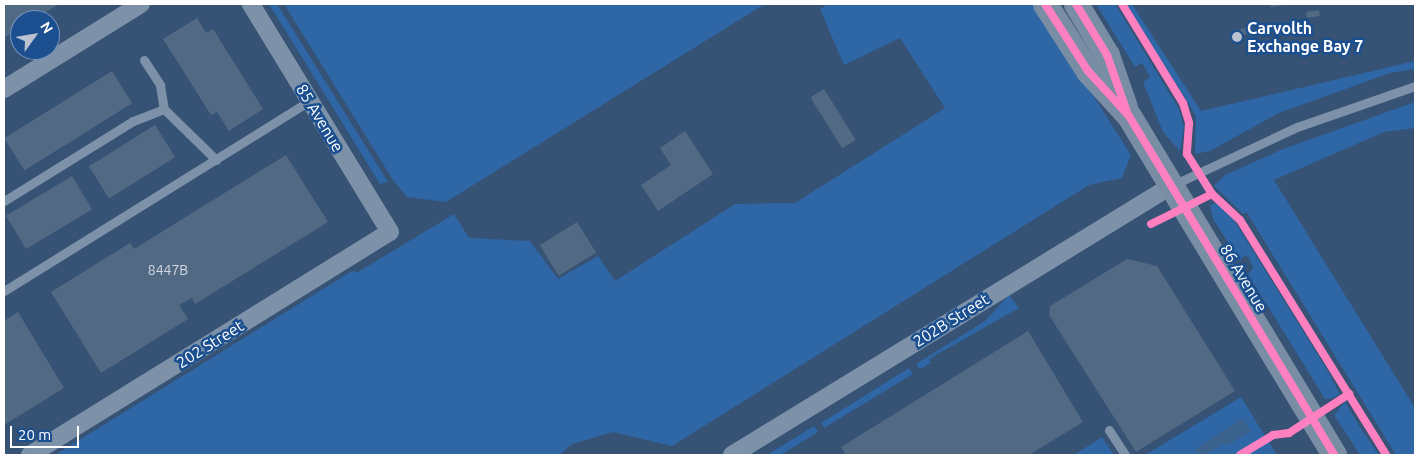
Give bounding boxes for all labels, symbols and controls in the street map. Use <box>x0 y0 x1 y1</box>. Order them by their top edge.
north arrow <box>10 10 60 60</box>
place label: Carvolth Exchange Bay 7 <box>1247 18 1363 56</box>
text: N <box>37 19 56 36</box>
marker: Carvolth Exchange Bay 7 <box>1231 31 1243 43</box>
street label: 85 Avenue <box>292 81 348 155</box>
street label: 86 Avenue <box>1216 241 1272 315</box>
house number: 8447B <box>148 262 188 278</box>
street label: 202B Street <box>910 289 992 351</box>
street label: 202 Street <box>173 316 247 372</box>
scale bar <box>12 416 81 448</box>
text: 20 m <box>18 426 51 443</box>

